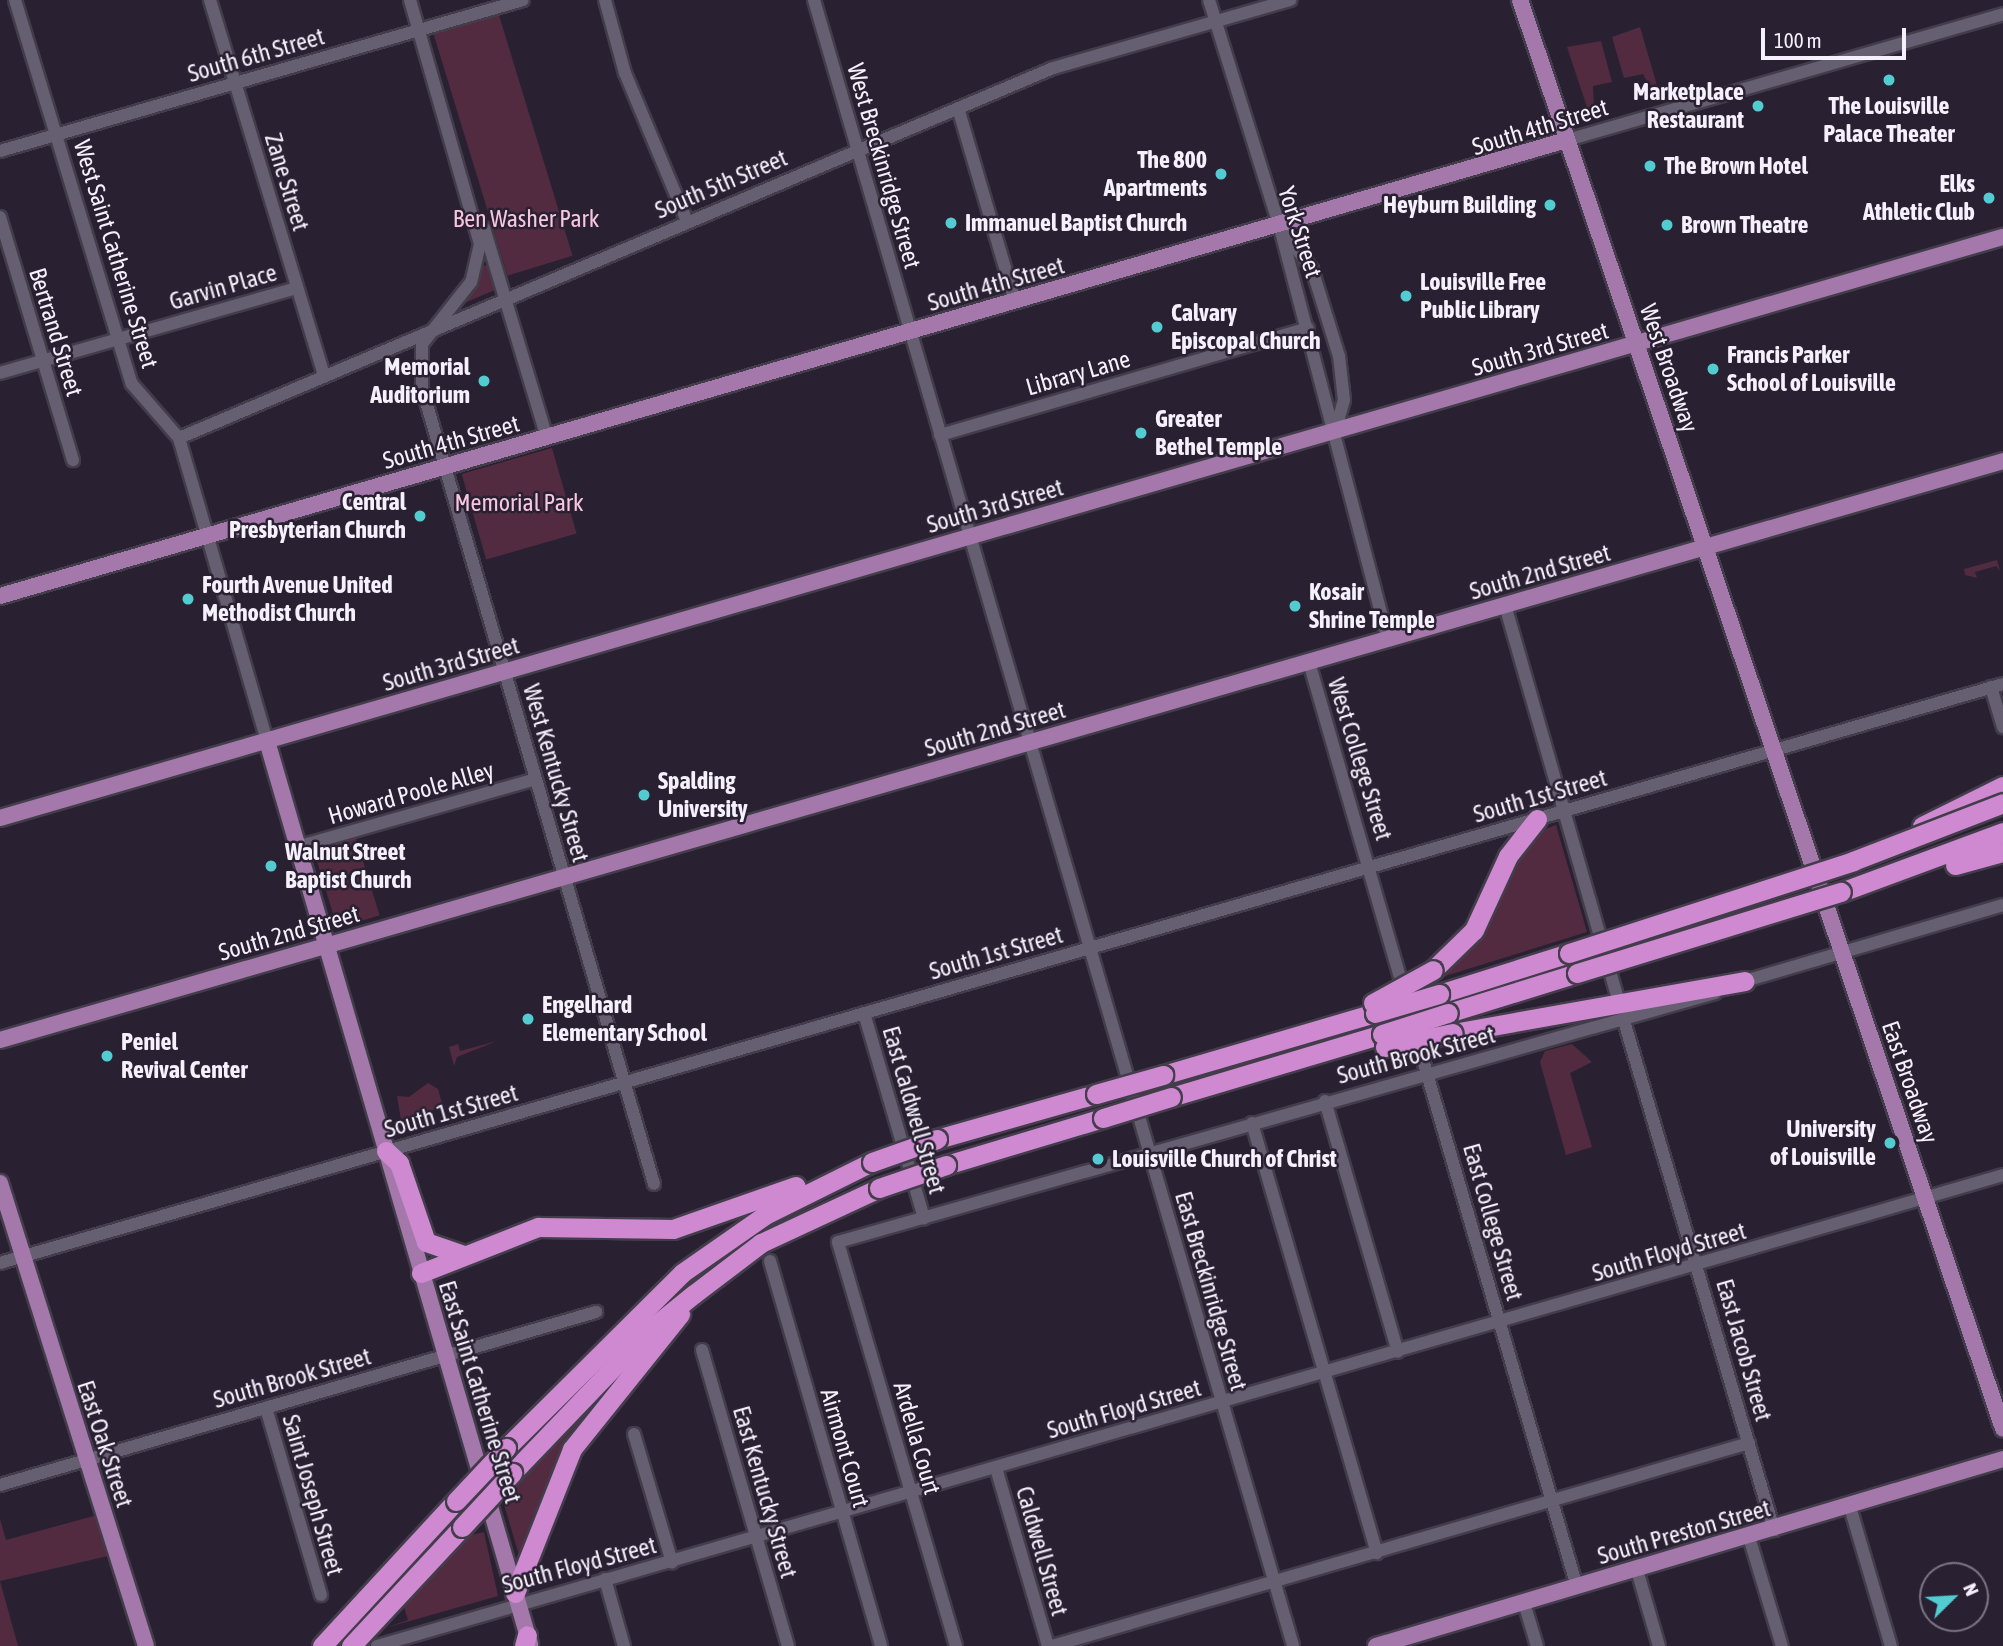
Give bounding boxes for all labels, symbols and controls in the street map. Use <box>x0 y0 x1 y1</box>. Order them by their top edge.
scale bar <box>1765 14 1910 58</box>
street label: South 6th Street <box>184 22 328 88</box>
text: 100 m <box>1774 28 1822 52</box>
street label: West Breckinridge Street <box>841 60 927 272</box>
marker: The Louisville Palace Theater <box>1881 72 1897 88</box>
place label: Marketplace Restaurant <box>1633 78 1744 134</box>
place label: The Louisville Palace Theater <box>1823 92 1955 148</box>
street label: South 4th Street <box>1469 93 1611 161</box>
marker: Marketplace Restaurant <box>1750 98 1766 114</box>
street label: Zane Street <box>259 130 315 234</box>
street label: West Saint Catherine Street <box>68 136 164 372</box>
street label: South 5th Street <box>651 143 791 225</box>
place label: The 800 Apartments <box>1104 146 1207 202</box>
place label: The Brown Hotel <box>1664 152 1808 180</box>
marker: The Brown Hotel <box>1642 158 1658 174</box>
marker: The 800 Apartments <box>1213 166 1229 182</box>
place label: Elks Athletic Club <box>1863 170 1975 226</box>
street label: York Street <box>1272 183 1328 281</box>
marker: Elks Athletic Club <box>1981 190 1997 206</box>
place label: Heyburn Building <box>1383 191 1536 219</box>
marker: Heyburn Building <box>1542 197 1558 213</box>
park label: Ben Washer Park <box>453 205 599 233</box>
place label: Immanuel Baptist Church <box>965 209 1187 237</box>
place label: Brown Theatre <box>1681 211 1808 239</box>
marker: Immanuel Baptist Church <box>943 215 959 231</box>
marker: Brown Theatre <box>1659 217 1675 233</box>
street label: South 4th Street <box>924 251 1068 317</box>
street label: Garvin Place <box>166 258 280 316</box>
street label: Bertrand Street <box>23 264 89 400</box>
place label: Louisville Free Public Library <box>1420 268 1546 324</box>
marker: Louisville Free Public Library <box>1398 288 1414 304</box>
place label: Calvary Episcopal Church <box>1171 299 1321 355</box>
street label: West Broadway <box>1634 300 1704 436</box>
street label: South 3rd Street <box>1469 316 1611 382</box>
marker: Calvary Episcopal Church <box>1149 319 1165 335</box>
place label: Francis Parker School of Louisville <box>1727 341 1896 397</box>
street label: Library Lane <box>1023 344 1133 402</box>
place label: Memorial Auditorium <box>370 353 470 409</box>
marker: Francis Parker School of Louisville <box>1705 361 1721 377</box>
marker: Memorial Auditorium <box>476 373 492 389</box>
place label: Greater Bethel Temple <box>1155 405 1282 461</box>
street label: South 4th Street <box>379 409 523 475</box>
marker: Greater Bethel Temple <box>1133 425 1149 441</box>
street label: South 3rd Street <box>924 473 1066 539</box>
place label: Central Presbyterian Church <box>229 488 406 544</box>
park label: Memorial Park <box>454 489 584 517</box>
marker: Central Presbyterian Church <box>412 508 428 524</box>
street label: South 2nd Street <box>1466 538 1614 606</box>
place label: Fourth Avenue United Methodist Church <box>202 571 393 627</box>
place label: Kosair Shrine Temple <box>1309 578 1435 634</box>
marker: Fourth Avenue United Methodist Church <box>180 591 196 607</box>
marker: Kosair Shrine Temple <box>1287 598 1303 614</box>
street label: South 3rd Street <box>380 631 522 697</box>
street label: West College Street <box>1322 674 1398 844</box>
street label: West Kentucky Street <box>517 681 595 865</box>
street label: South 2nd Street <box>921 695 1069 763</box>
street label: Howard Poole Alley <box>325 756 497 830</box>
street label: South 1st Street <box>1470 763 1610 829</box>
place label: Spalding University <box>658 767 748 823</box>
marker: Spalding University <box>636 787 652 803</box>
place label: Walnut Street Baptist Church <box>285 838 412 894</box>
marker: Walnut Street Baptist Church <box>263 858 279 874</box>
street label: South 2nd Street <box>215 899 363 967</box>
street label: South 1st Street <box>926 920 1066 986</box>
place label: Engelhard Elementary School <box>542 991 707 1047</box>
marker: Engelhard Elementary School <box>520 1011 536 1027</box>
street label: East Broadway <box>1876 1017 1944 1147</box>
street label: South Brook Street <box>1334 1020 1498 1090</box>
street label: East Caldwell Street <box>876 1023 952 1197</box>
place label: Peniel Revival Center <box>121 1028 248 1084</box>
marker: Peniel Revival Center <box>99 1048 115 1064</box>
street label: South 1st Street <box>381 1078 521 1144</box>
place label: University of Louisville <box>1770 1115 1876 1171</box>
marker: University of Louisville <box>1882 1135 1898 1151</box>
street label: East College Street <box>1457 1140 1529 1304</box>
place label: Louisville Church of Christ <box>1112 1145 1337 1173</box>
marker: Louisville Church of Christ <box>1090 1151 1106 1167</box>
street label: East Breckinridge Street <box>1169 1188 1253 1394</box>
street label: South Floyd Street <box>1589 1216 1749 1288</box>
street label: East Jacob Street <box>1710 1276 1778 1424</box>
street label: East Saint Catherine Street <box>432 1277 528 1507</box>
street label: South Brook Street <box>210 1342 374 1414</box>
street label: South Floyd Street <box>1044 1373 1204 1445</box>
street label: East Oak Street <box>71 1377 139 1511</box>
street label: Ardella Court <box>887 1378 947 1498</box>
street label: Airmont Court <box>814 1385 876 1511</box>
street label: East Kentucky Street <box>727 1403 803 1581</box>
street label: Saint Joseph Street <box>276 1411 350 1579</box>
street label: Caldwell Street <box>1010 1483 1074 1619</box>
street label: South Preston Street <box>1594 1494 1774 1570</box>
street label: South Floyd Street <box>499 1531 659 1599</box>
north arrow <box>1919 1562 1989 1632</box>
text: N <box>1959 1580 1984 1599</box>

